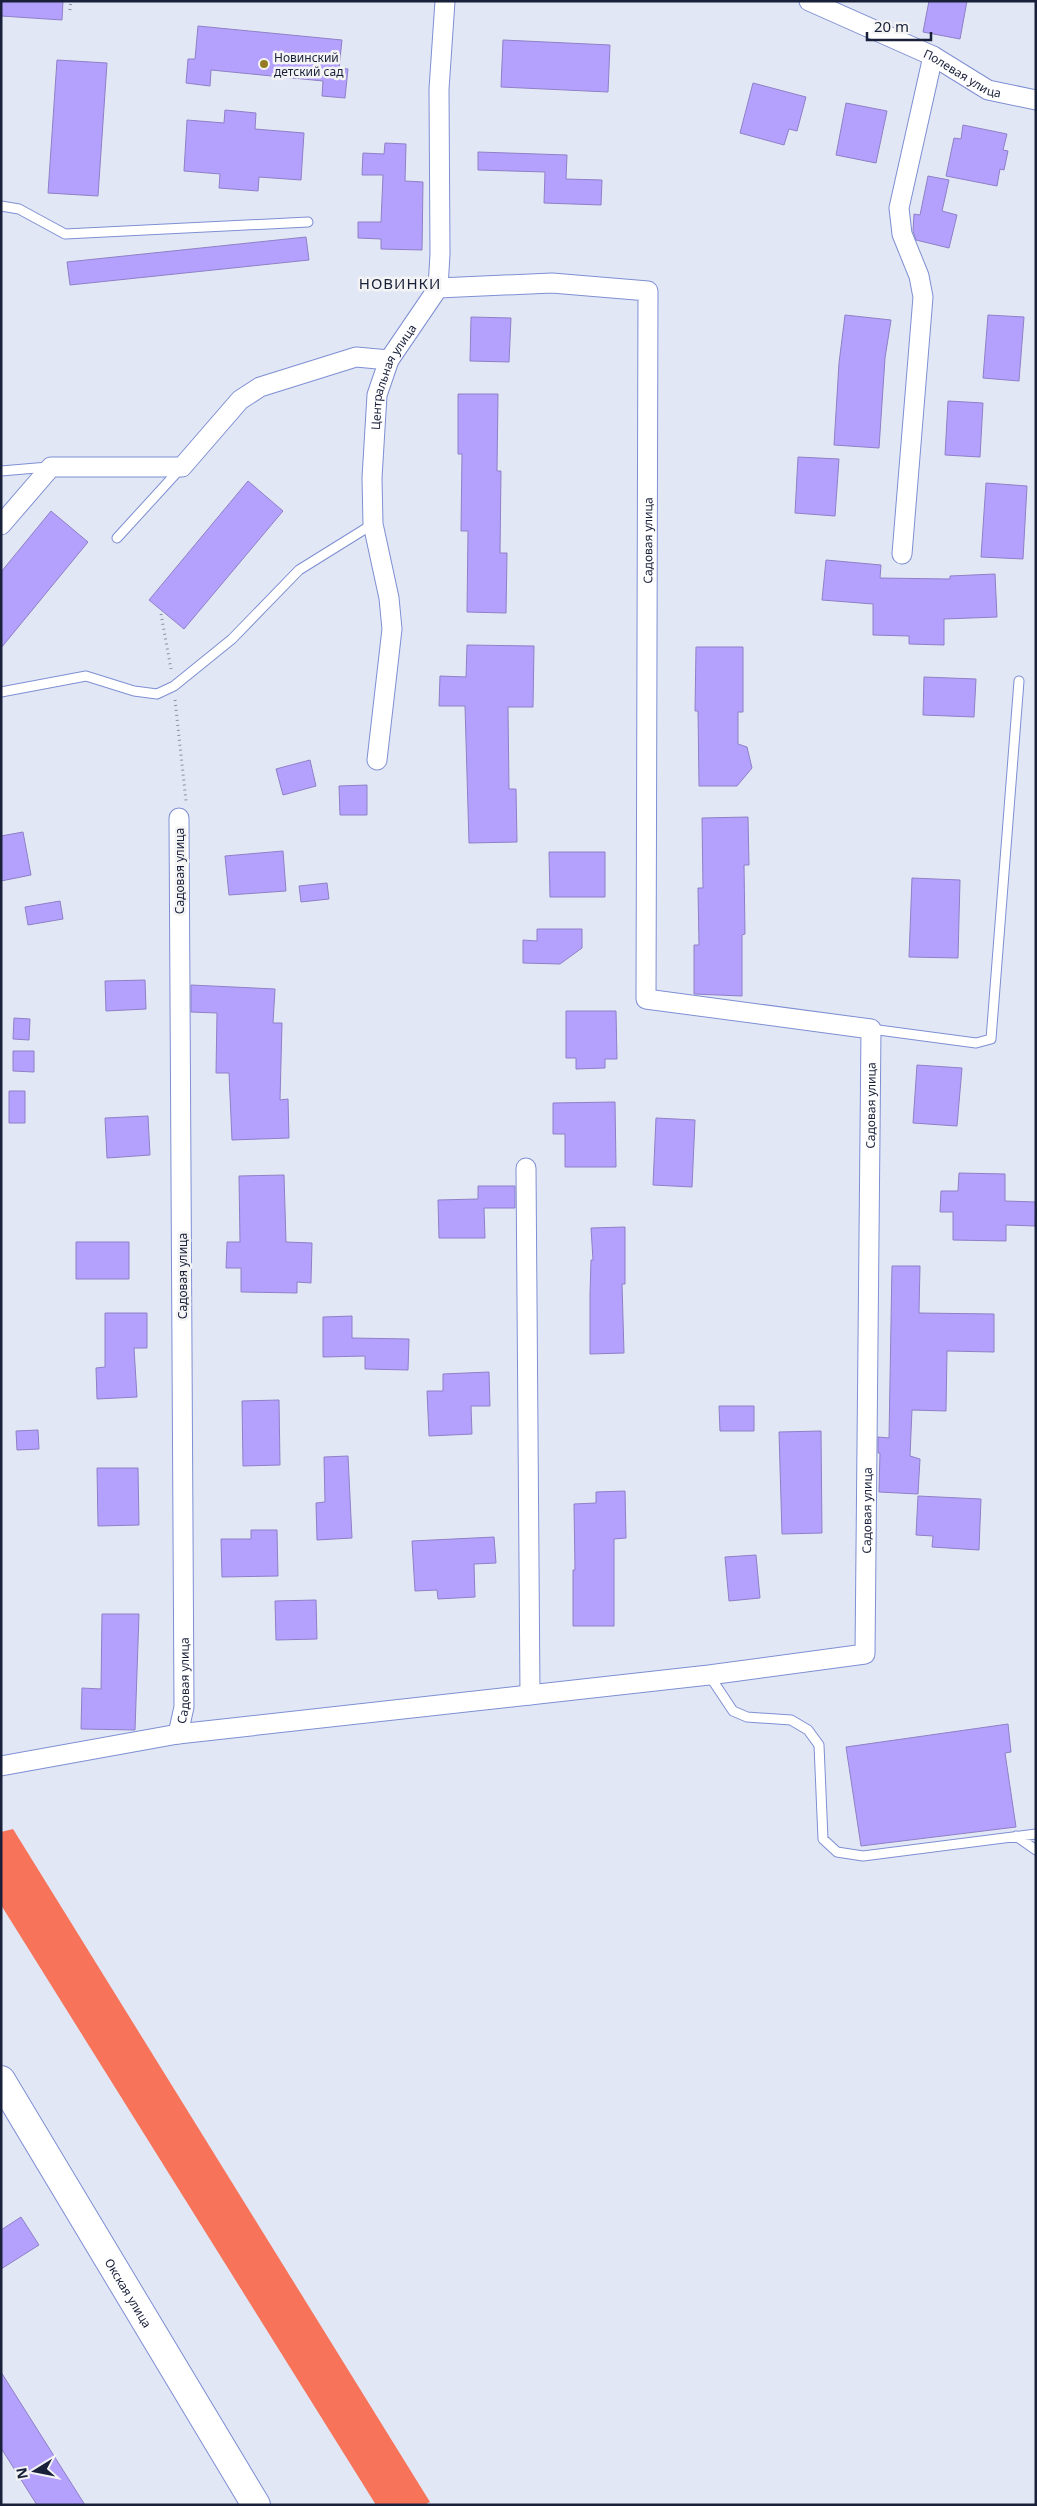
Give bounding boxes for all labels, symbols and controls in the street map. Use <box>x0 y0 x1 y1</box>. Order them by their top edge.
scale bar <box>867 10 931 42</box>
text: 20 m <box>874 16 909 36</box>
street label: Полевая улица <box>921 44 1003 101</box>
place label: Новинский детский сад <box>274 49 344 80</box>
marker: Новинский детский сад <box>258 58 270 70</box>
district label: НОВИНКИ <box>359 273 441 293</box>
street label: Центральная улица <box>366 320 420 430</box>
street label: Садовая улица <box>639 497 656 584</box>
street label: Садовая улица <box>171 828 188 914</box>
street label: Садовая улица <box>861 1062 879 1149</box>
street label: Садовая улица <box>174 1233 191 1319</box>
street label: Садовая улица <box>857 1467 875 1554</box>
street label: Садовая улица <box>172 1637 193 1725</box>
street label: Окская улица <box>101 2255 156 2331</box>
north arrow <box>10 2446 60 2496</box>
text: N <box>11 2466 32 2481</box>

